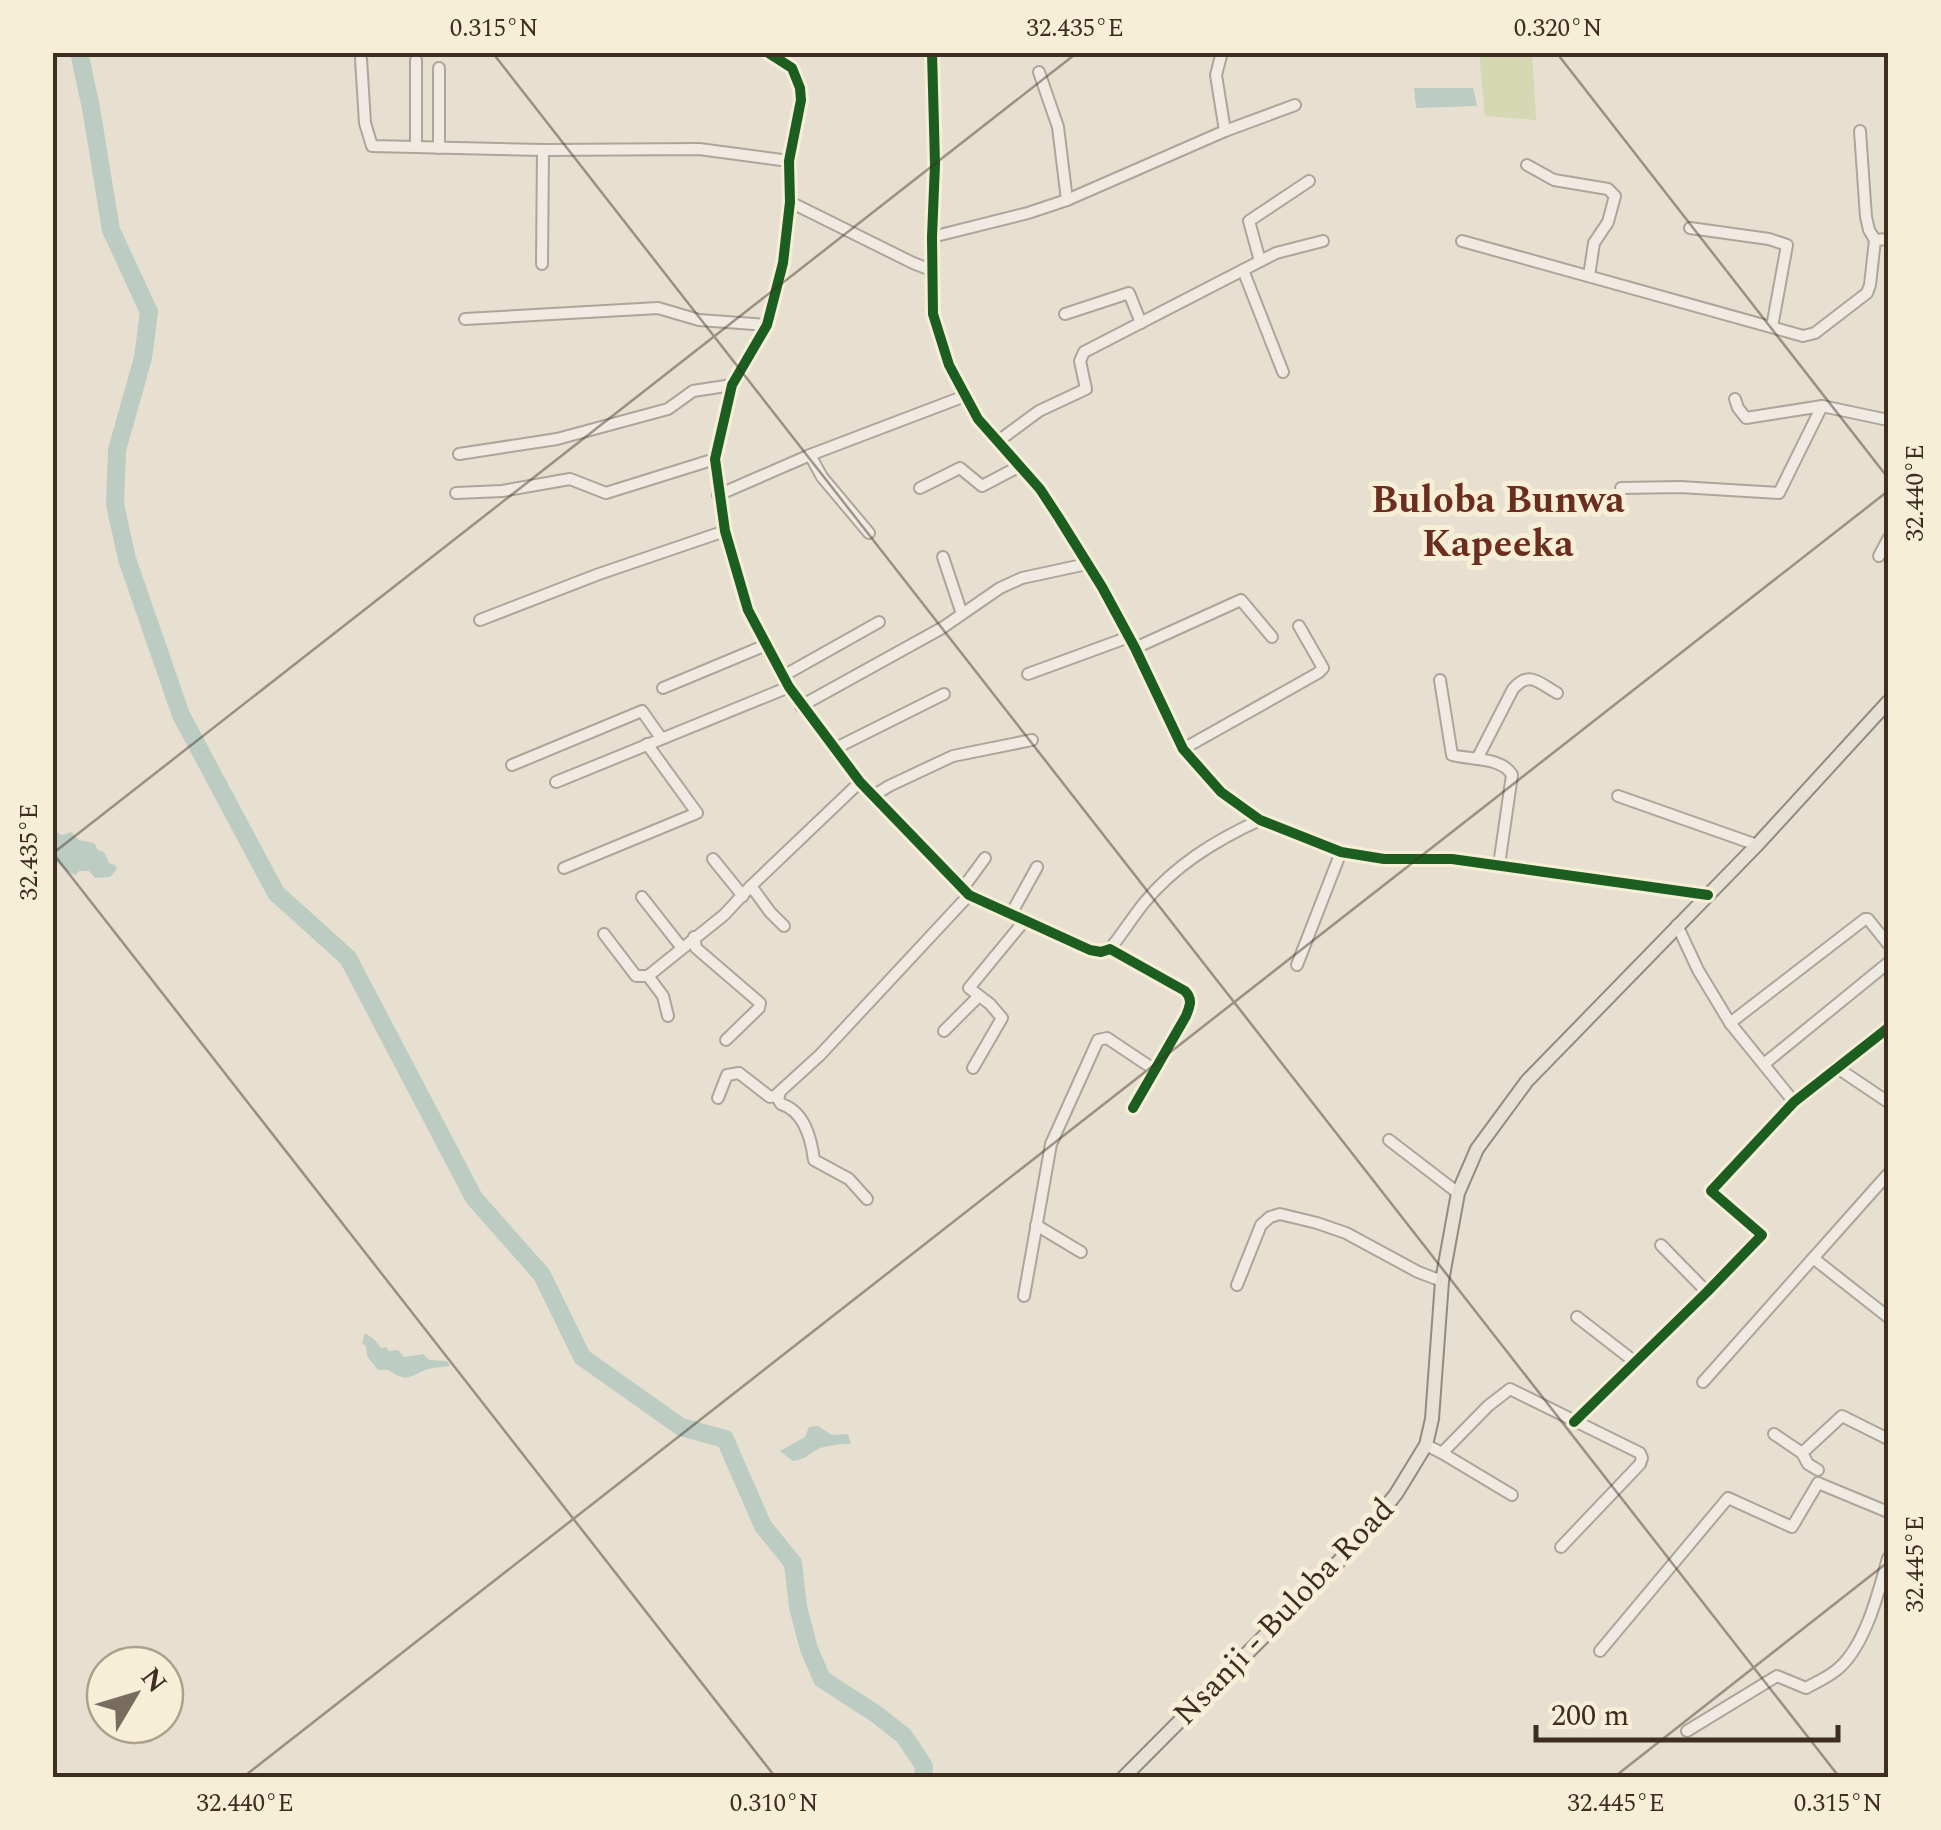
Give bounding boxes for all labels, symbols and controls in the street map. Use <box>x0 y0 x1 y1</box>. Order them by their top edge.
text: 0.315°N <box>450 10 538 48</box>
text: 32.435°E <box>1026 10 1124 48</box>
text: 0.320°N <box>1514 10 1602 48</box>
text: 32.440°E <box>1897 444 1935 542</box>
district label: Buloba Bunwa Kapeeka <box>1371 472 1625 574</box>
text: 32.435°E <box>11 803 49 901</box>
street label: Nsanji - Buloba Road <box>1162 1487 1406 1737</box>
text: 32.445°E <box>1897 1515 1935 1613</box>
north arrow <box>85 1645 185 1745</box>
text: N <box>130 1658 177 1703</box>
scale bar <box>1536 1680 1838 1742</box>
text: 200 m <box>1551 1693 1629 1739</box>
text: 32.440°E <box>196 1785 294 1823</box>
text: 0.310°N <box>730 1785 818 1823</box>
text: 32.445°E <box>1567 1785 1665 1823</box>
text: 0.315°N <box>1794 1785 1882 1823</box>

